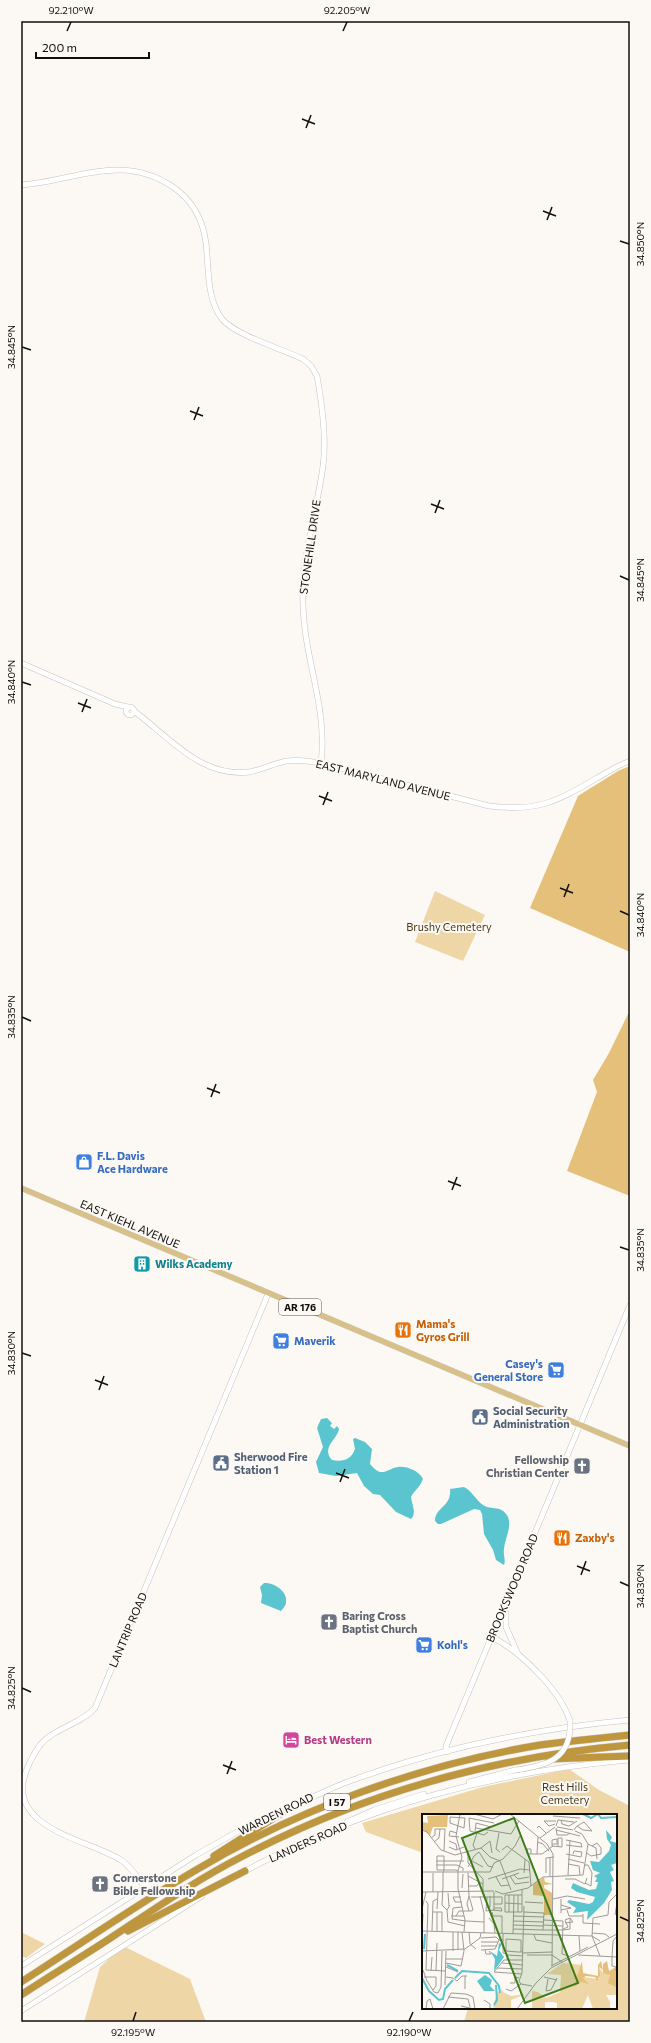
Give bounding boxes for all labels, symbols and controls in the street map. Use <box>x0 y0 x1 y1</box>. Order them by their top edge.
text: 92.210°W <box>48 4 94 16</box>
text: 92.205°W <box>324 4 370 16</box>
scale bar <box>36 34 149 60</box>
text: 200 m <box>42 40 77 54</box>
text: 34.850°N <box>634 222 646 266</box>
text: 34.845°N <box>5 325 17 369</box>
street label: STONEHILL DRIVE <box>296 499 323 595</box>
text: 34.845°N <box>634 558 646 602</box>
text: 34.840°N <box>5 660 17 704</box>
street label: EAST MARYLAND AVENUE <box>315 757 452 803</box>
text: 34.840°N <box>634 893 646 937</box>
park label: Brushy Cemetery <box>406 920 492 933</box>
text: 34.835°N <box>5 995 17 1039</box>
place label: F.L. Davis Ace Hardware <box>97 1149 168 1175</box>
shop icon: F.L. Davis Ace Hardware <box>74 1152 94 1172</box>
street label: EAST KIEHL AVENUE <box>78 1197 182 1250</box>
text: 34.835°N <box>634 1228 646 1272</box>
building icon: Wilks Academy <box>132 1254 152 1274</box>
place label: Wilks Academy <box>155 1257 233 1270</box>
road number: AR 176 <box>279 1299 321 1315</box>
place label: Mama's Gyros Grill <box>416 1317 469 1343</box>
restaurant icon: Mama's Gyros Grill <box>393 1320 413 1340</box>
text: 34.830°N <box>5 1331 17 1375</box>
supermarket icon: Maverik <box>271 1331 291 1351</box>
place label: Maverik <box>294 1334 336 1347</box>
place label: Casey's General Store <box>474 1357 543 1383</box>
supermarket icon: Casey's General Store <box>546 1360 566 1380</box>
place label: Social Security Administration <box>493 1404 570 1430</box>
public building icon: Social Security Administration <box>470 1407 490 1427</box>
place label: Sherwood Fire Station 1 <box>234 1450 308 1476</box>
public building icon: Sherwood Fire Station 1 <box>211 1453 231 1473</box>
place label: Fellowship Christian Center <box>486 1453 569 1479</box>
church icon: Fellowship Christian Center <box>572 1456 592 1476</box>
restaurant icon: Zaxby's <box>552 1528 572 1548</box>
place label: Zaxby's <box>575 1531 615 1544</box>
street label: BROOKSWOOD ROAD <box>483 1532 540 1644</box>
text: 34.830°N <box>634 1564 646 1608</box>
street label: LANTRIP ROAD <box>106 1590 149 1669</box>
place label: Baring Cross Baptist Church <box>342 1609 417 1635</box>
church icon: Baring Cross Baptist Church <box>319 1612 339 1632</box>
supermarket icon: Kohl's <box>414 1635 434 1655</box>
place label: Kohl's <box>437 1638 468 1651</box>
text: 34.825°N <box>5 1666 17 1710</box>
hotel icon: Best Western <box>281 1730 301 1750</box>
place label: Best Western <box>304 1733 372 1746</box>
park label: Rest Hills Cemetery <box>541 1780 590 1806</box>
street label: WARDEN ROAD <box>236 1790 315 1837</box>
road number: I 57 <box>324 1794 350 1810</box>
inset map <box>422 1814 617 2009</box>
street label: LANDERS ROAD <box>267 1818 349 1865</box>
place label: Cornerstone Bible Fellowship <box>113 1871 196 1897</box>
church icon: Cornerstone Bible Fellowship <box>90 1874 110 1894</box>
text: 34.825°N <box>634 1899 646 1943</box>
text: 92.195°W <box>111 2026 155 2038</box>
text: 92.190°W <box>387 2026 431 2038</box>

